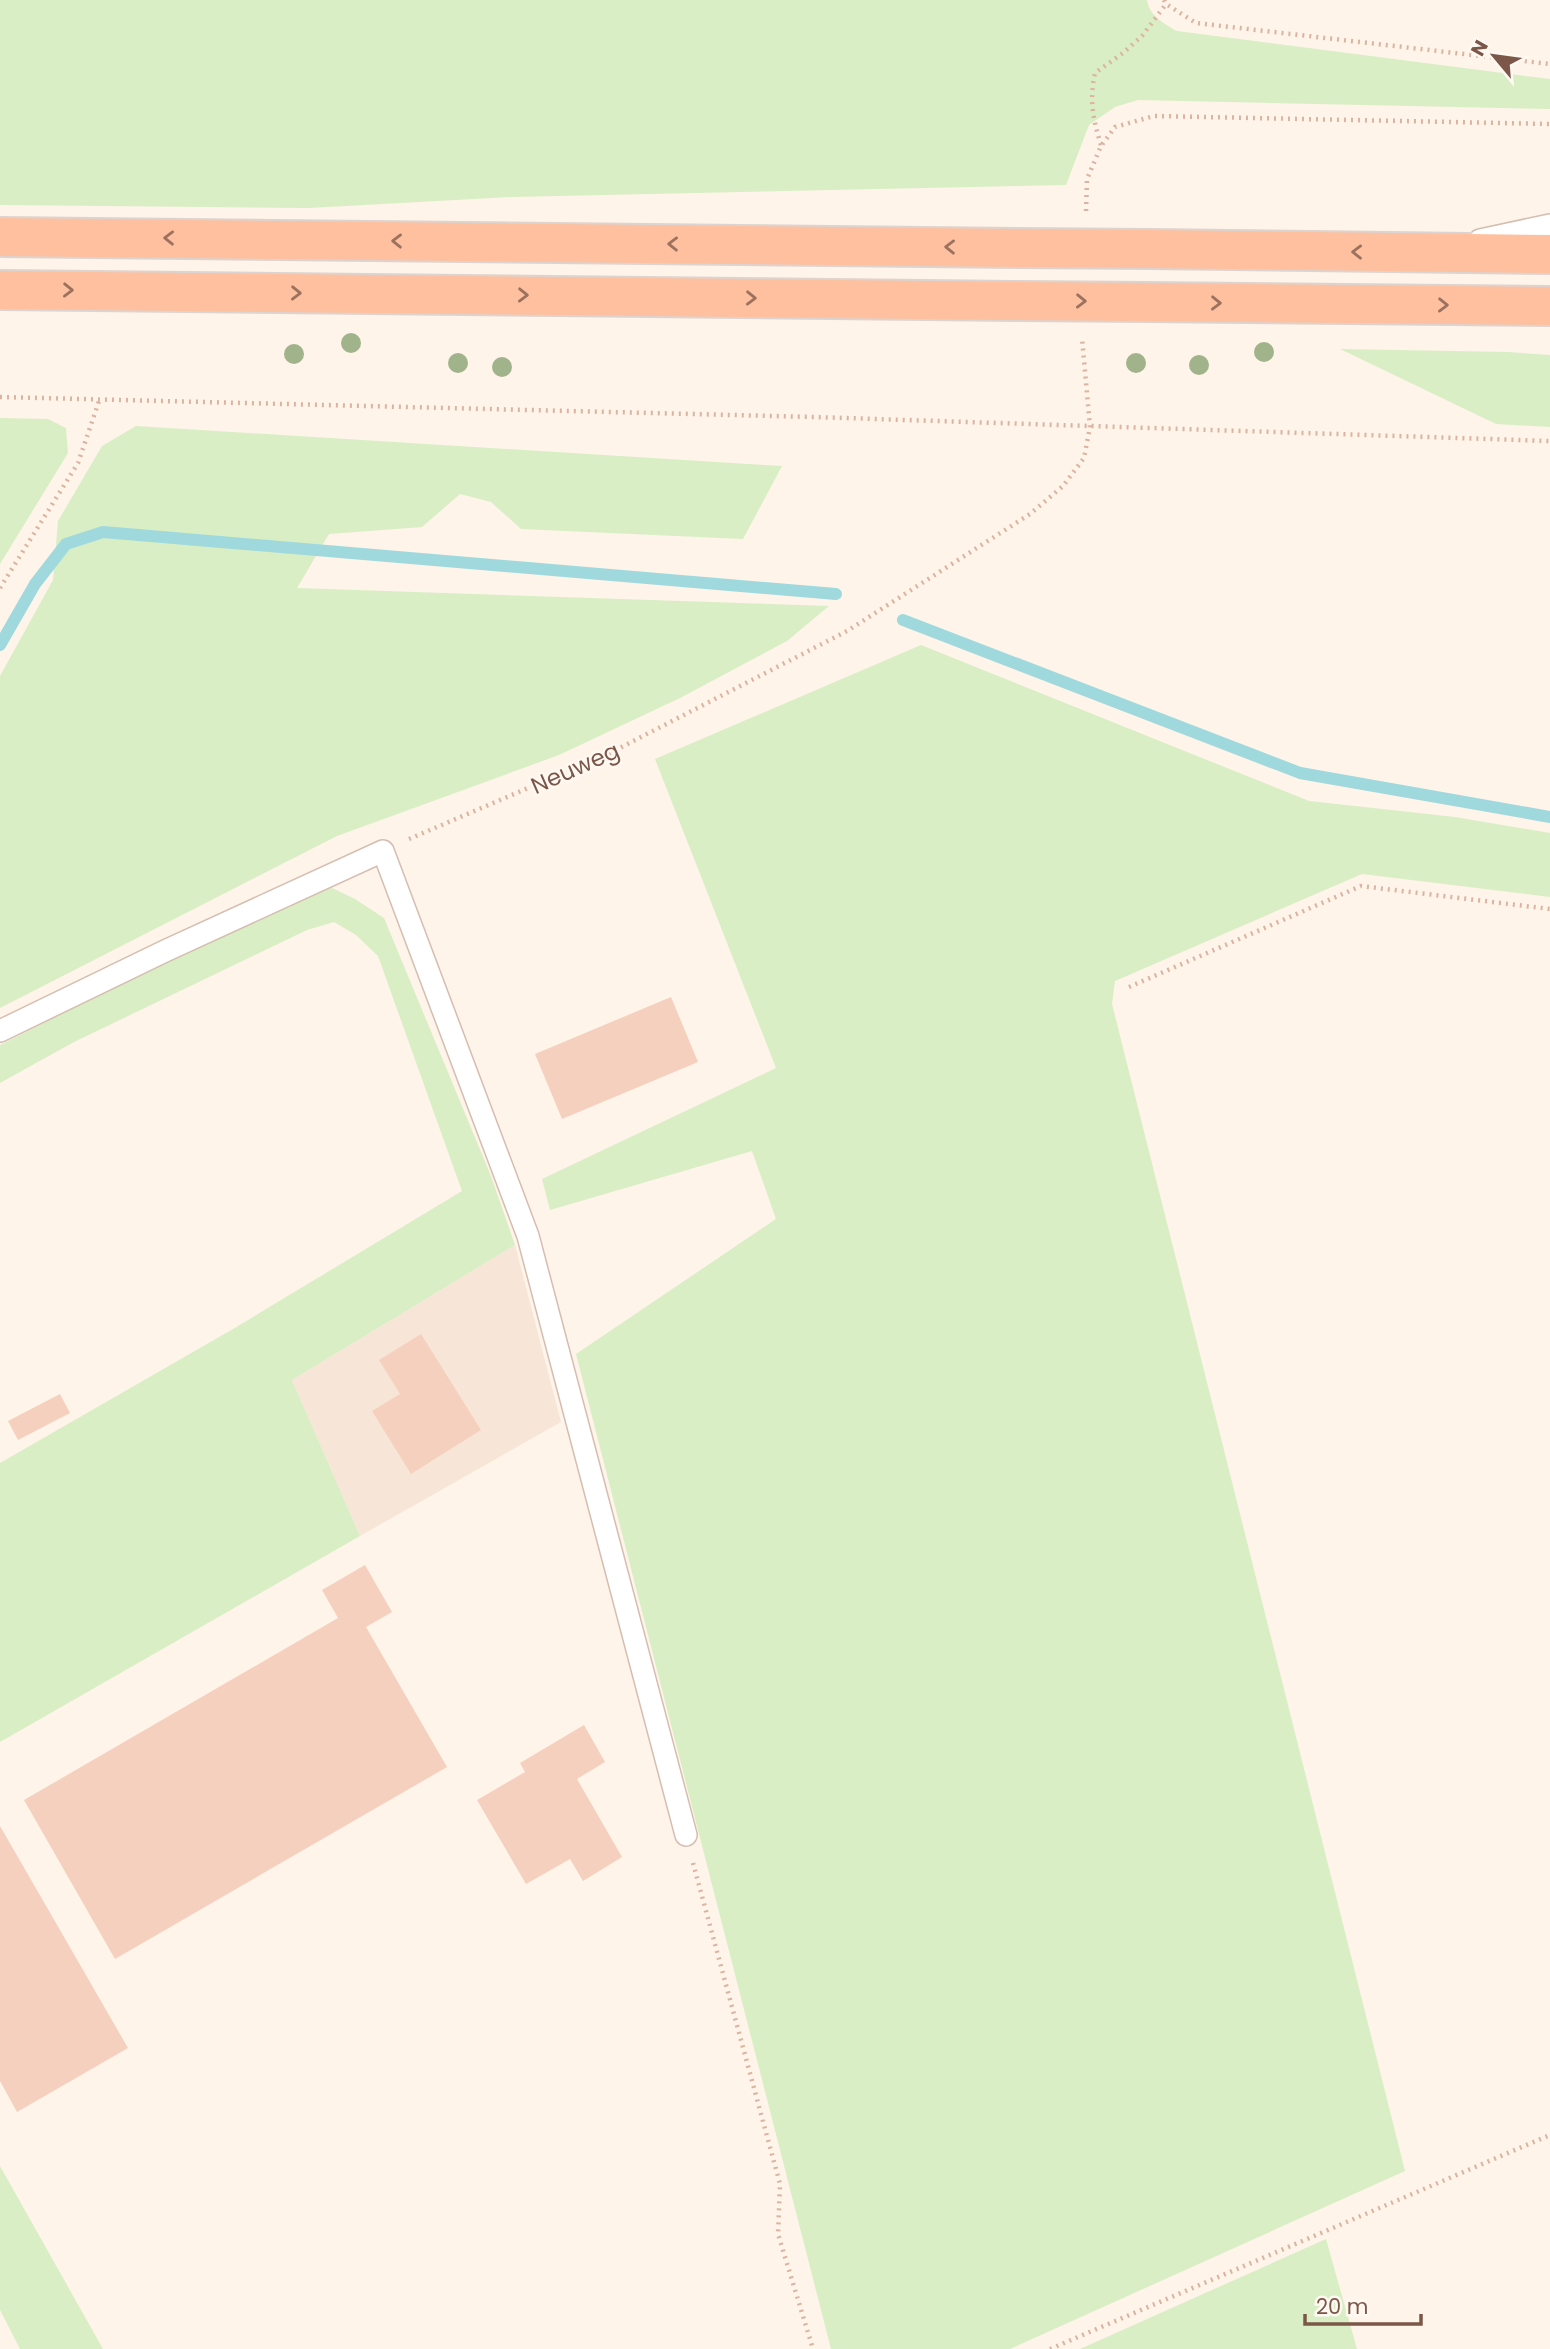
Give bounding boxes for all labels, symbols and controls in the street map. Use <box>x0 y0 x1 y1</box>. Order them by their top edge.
north arrow <box>1459 21 1529 91</box>
text: N <box>1464 35 1495 61</box>
one-way arrow <box>163 231 174 246</box>
one-way arrow <box>391 233 401 249</box>
one-way arrow <box>668 236 678 252</box>
one-way arrow <box>944 239 954 255</box>
one-way arrow <box>1352 244 1362 260</box>
one-way arrow <box>63 282 74 298</box>
one-way arrow <box>291 285 301 301</box>
one-way arrow <box>518 288 529 303</box>
one-way arrow <box>746 290 756 306</box>
one-way arrow <box>1076 294 1087 309</box>
one-way arrow <box>1211 295 1222 311</box>
one-way arrow <box>1439 297 1449 313</box>
street label: Neuweg <box>526 734 624 802</box>
scale bar <box>1305 2282 1420 2326</box>
text: 20 m <box>1316 2292 1369 2321</box>

